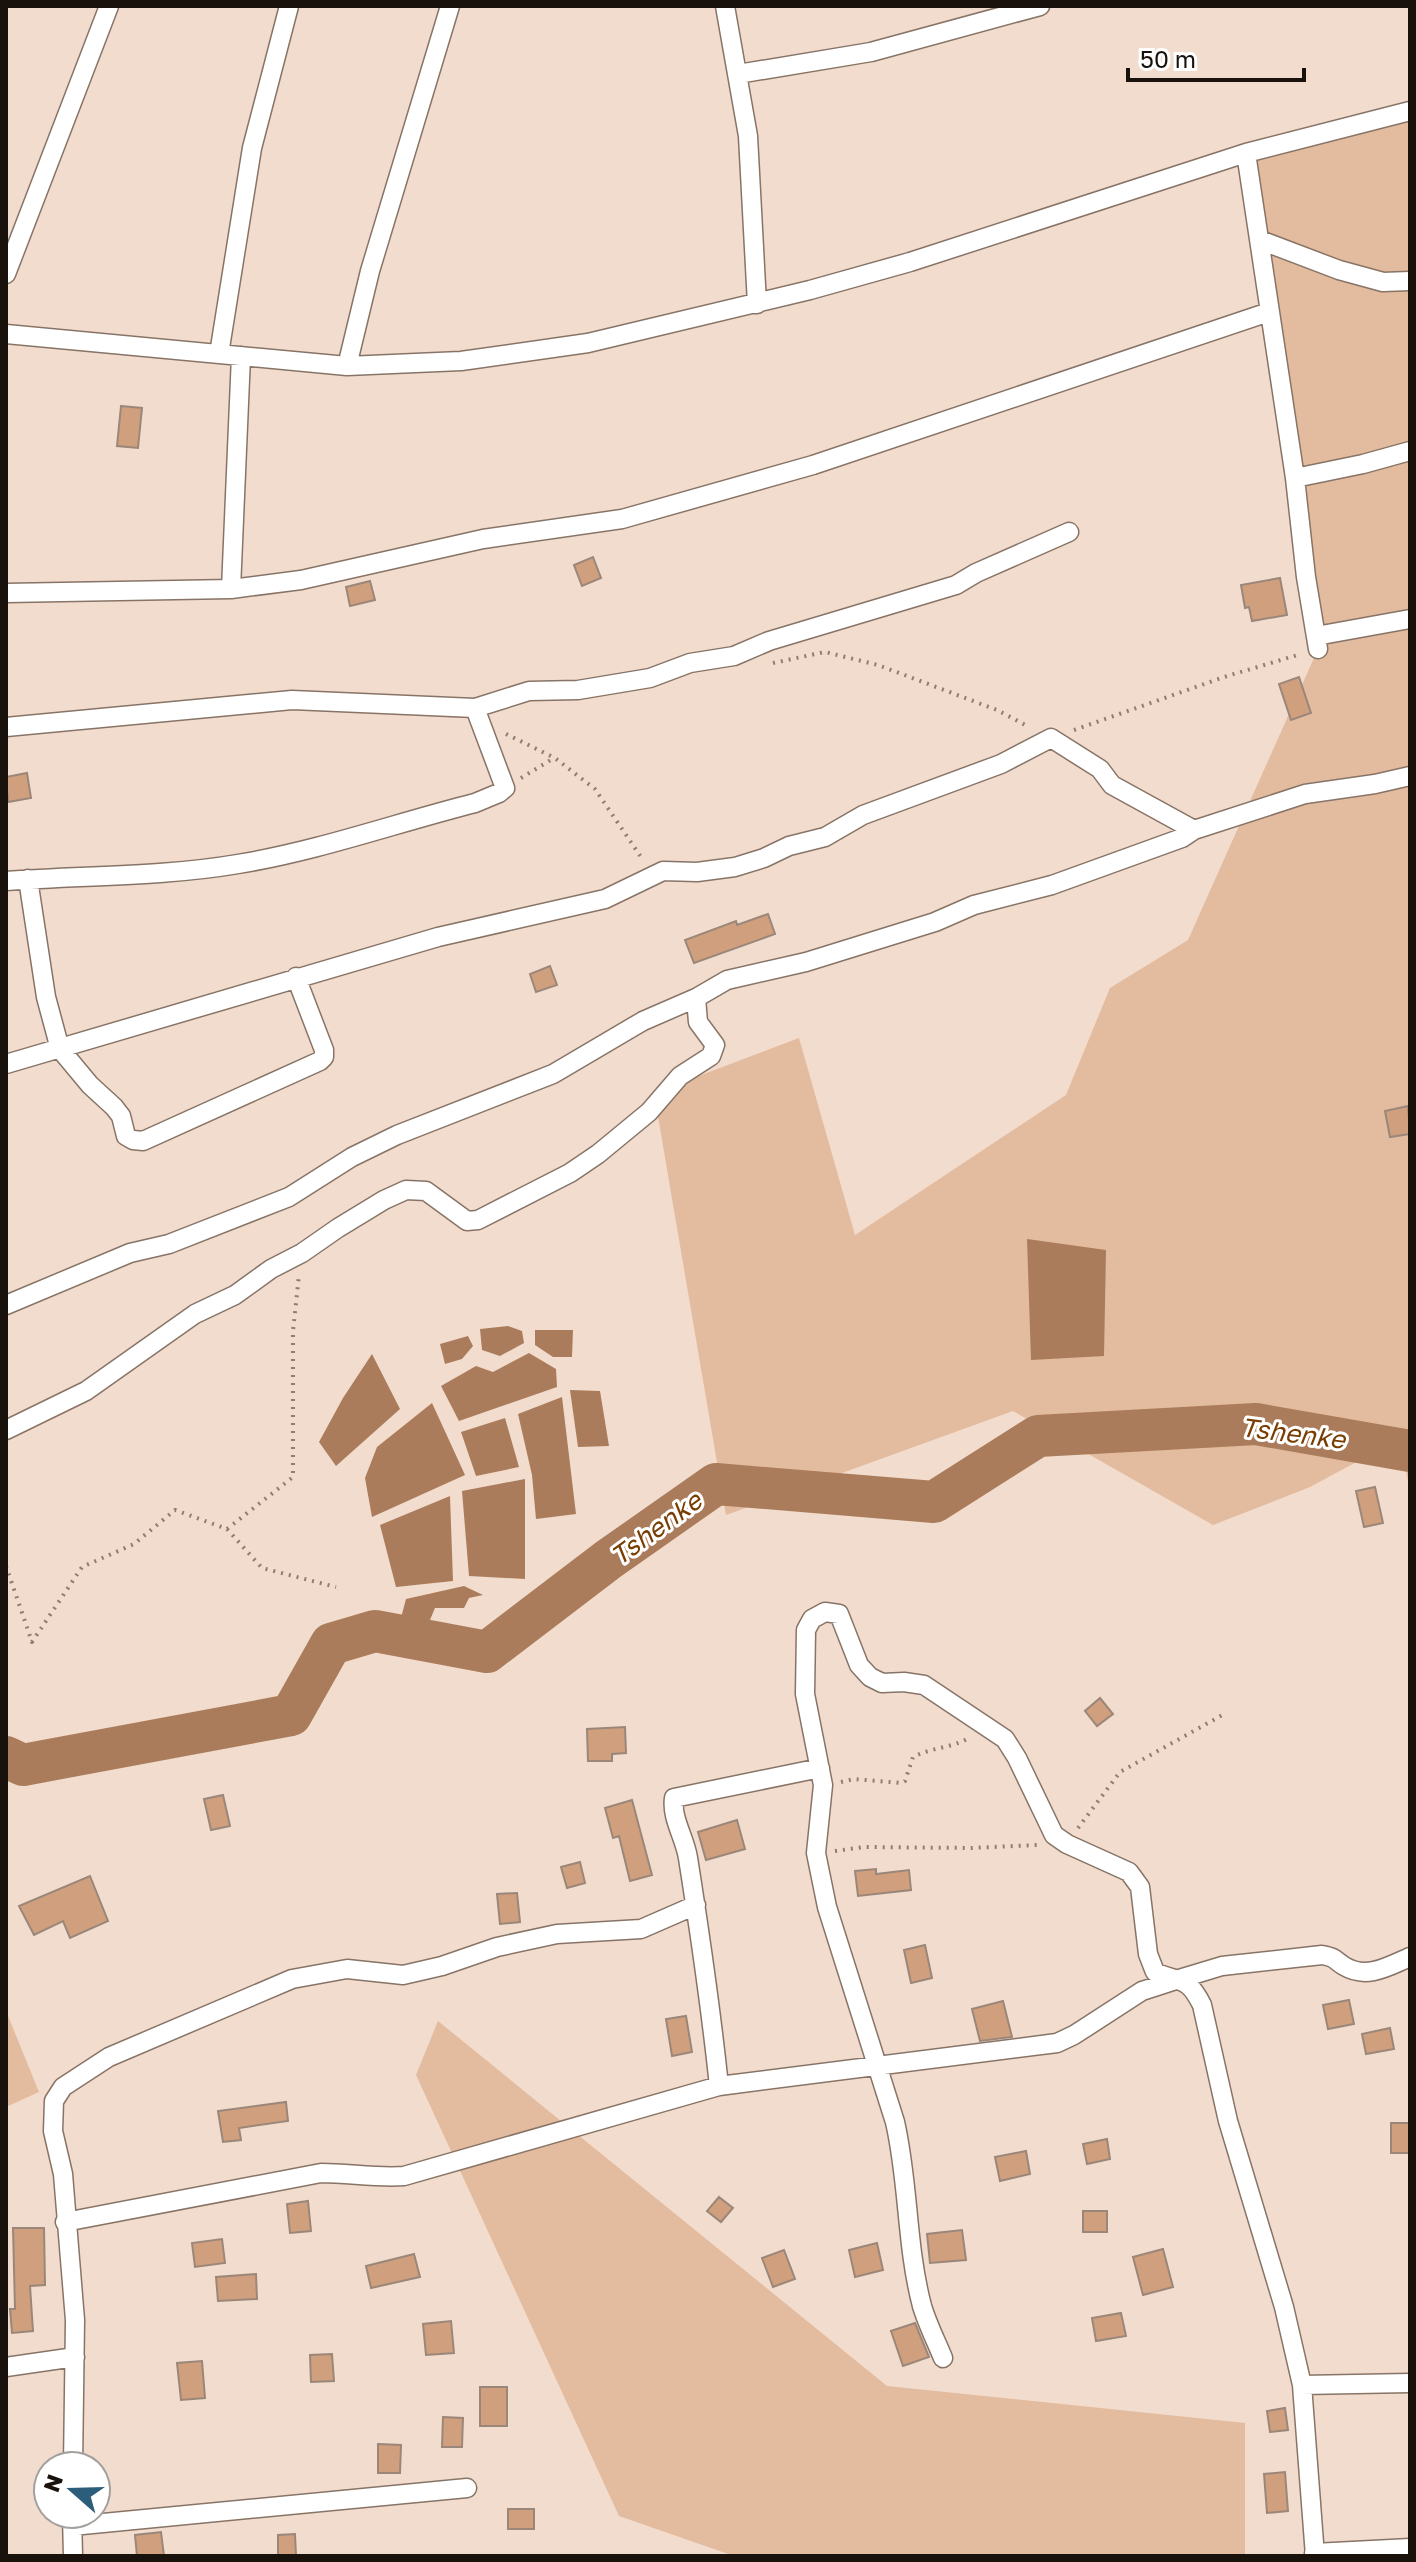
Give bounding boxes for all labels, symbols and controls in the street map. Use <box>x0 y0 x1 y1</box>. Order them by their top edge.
scale bar <box>1128 32 1304 82</box>
text: 50 m <box>1140 44 1196 73</box>
water label: Tshenke <box>1239 1411 1349 1455</box>
water label: Tshenke <box>605 1484 709 1571</box>
north arrow <box>32 2450 112 2530</box>
text: N <box>37 2471 68 2495</box>

